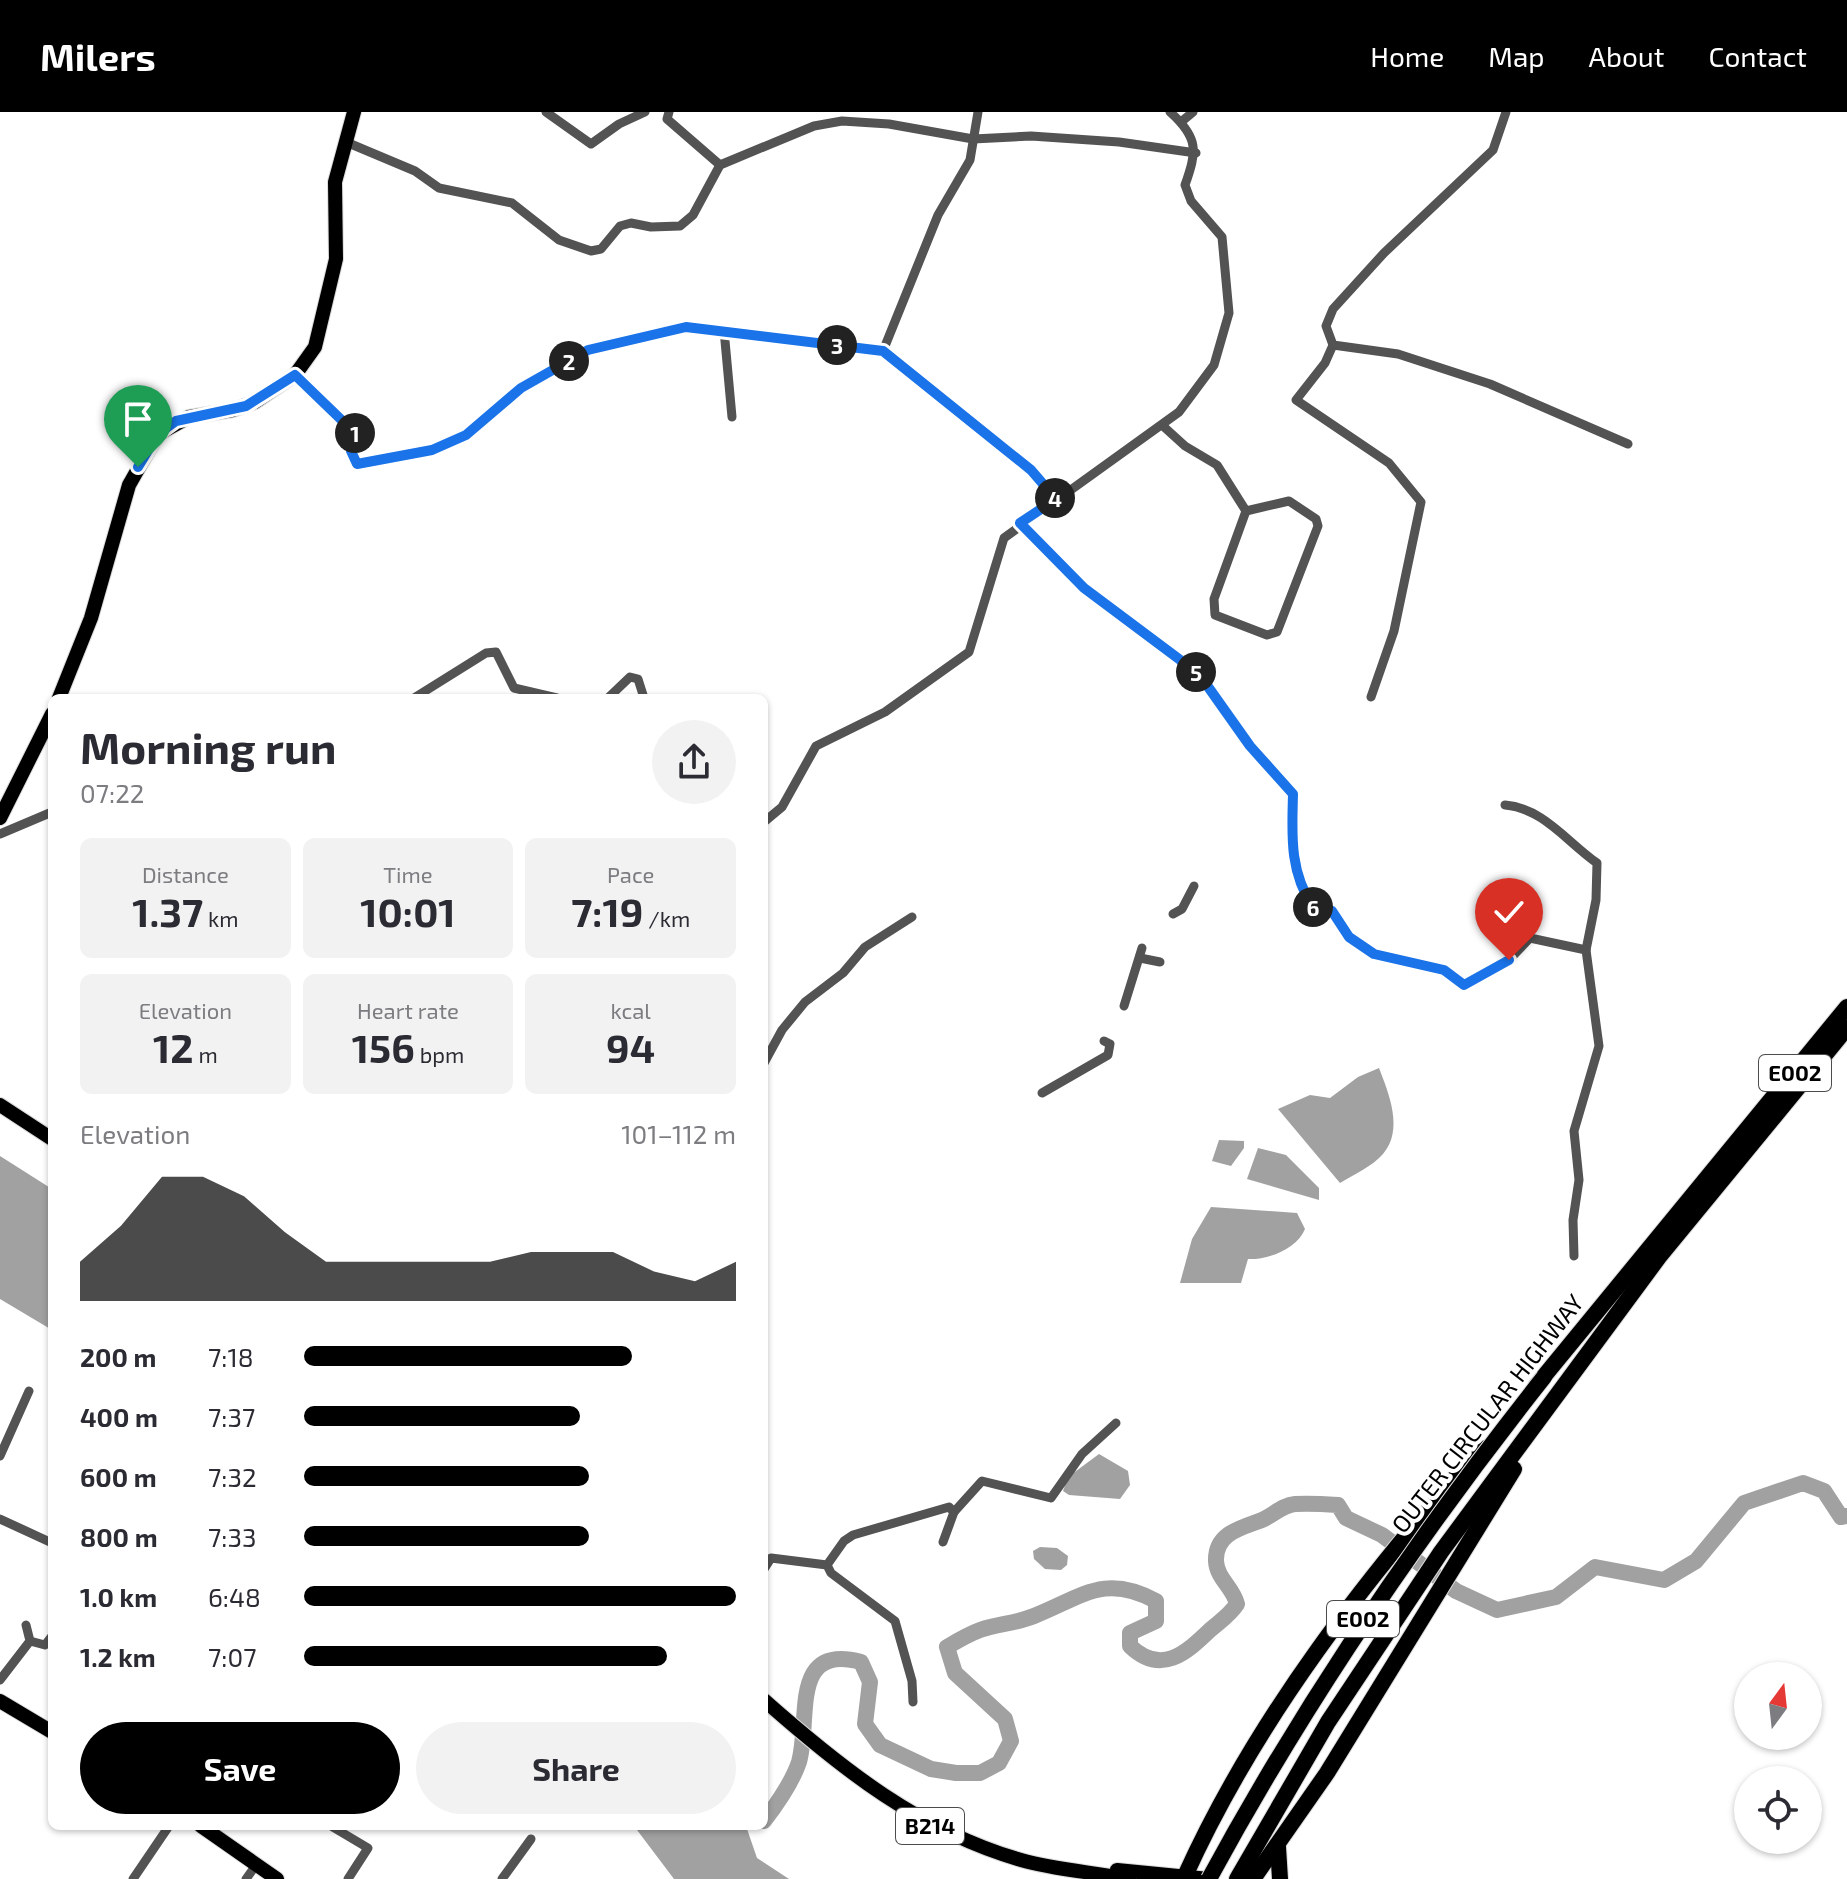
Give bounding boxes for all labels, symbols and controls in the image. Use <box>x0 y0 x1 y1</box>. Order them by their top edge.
text: Milers <box>40 33 156 79</box>
text: Home <box>1370 39 1444 73</box>
text: Map <box>1488 39 1545 73</box>
text: About <box>1589 39 1664 73</box>
text: Contact <box>1708 39 1807 73</box>
pin: 3 <box>817 325 857 365</box>
text: 3 <box>831 332 843 358</box>
pin: 2 <box>549 341 589 381</box>
text: 2 <box>563 348 575 374</box>
pin <box>104 385 172 467</box>
icon: arrive <box>116 397 160 441</box>
pin: 1 <box>335 413 375 453</box>
text: 1 <box>350 420 360 446</box>
pin: 4 <box>1035 478 1075 518</box>
text: 4 <box>1048 485 1062 511</box>
pin: 5 <box>1176 652 1216 692</box>
text: 5 <box>1190 659 1202 685</box>
text: Morning run <box>80 720 336 773</box>
button: share <box>652 720 736 804</box>
text: 07:22 <box>80 777 144 808</box>
text: Distance <box>142 861 229 887</box>
text: Time <box>383 861 433 887</box>
text: Pace <box>607 861 654 887</box>
pin <box>1475 878 1543 960</box>
text: 1.37 <box>132 887 203 935</box>
text: 10:01 <box>360 887 456 935</box>
text: 7:19 <box>571 887 643 935</box>
pin: 6 <box>1293 887 1333 927</box>
icon: check <box>1487 890 1531 934</box>
text: 6 <box>1307 894 1319 920</box>
text: km <box>203 905 238 931</box>
text: /km <box>643 905 690 931</box>
text: Elevation <box>139 997 232 1023</box>
text: Heart rate <box>357 997 459 1023</box>
text: kcal <box>611 997 651 1023</box>
text: 12 <box>153 1023 194 1071</box>
text: 156 <box>352 1023 415 1071</box>
text: 94 <box>606 1023 655 1071</box>
text: m <box>194 1041 218 1067</box>
text: bpm <box>415 1041 464 1067</box>
road number: E002 <box>1759 1055 1831 1091</box>
text: Elevation <box>80 1118 190 1149</box>
text: 101–112 m <box>621 1118 736 1149</box>
street label: OUTER CIRCULAR HIGHWAY <box>1385 1288 1589 1538</box>
text: 200 m <box>80 1341 156 1372</box>
text: 7:18 <box>208 1341 254 1372</box>
text: 400 m <box>80 1401 158 1432</box>
text: 7:37 <box>208 1401 255 1432</box>
text: 600 m <box>80 1461 157 1492</box>
text: 7:32 <box>208 1461 257 1492</box>
text: 800 m <box>80 1521 158 1552</box>
text: 7:33 <box>208 1521 256 1552</box>
text: 1.0 km <box>80 1581 157 1612</box>
text: 6:48 <box>208 1581 261 1612</box>
road number: E002 <box>1327 1601 1399 1637</box>
text: 1.2 km <box>80 1641 156 1672</box>
text: 7:07 <box>208 1641 256 1672</box>
north arrow <box>1734 1662 1822 1750</box>
map controls <box>1734 1662 1822 1854</box>
button: Save <box>80 1722 400 1814</box>
button: Share <box>416 1722 736 1814</box>
button: locate <box>1734 1766 1822 1854</box>
road number: B214 <box>896 1808 964 1844</box>

